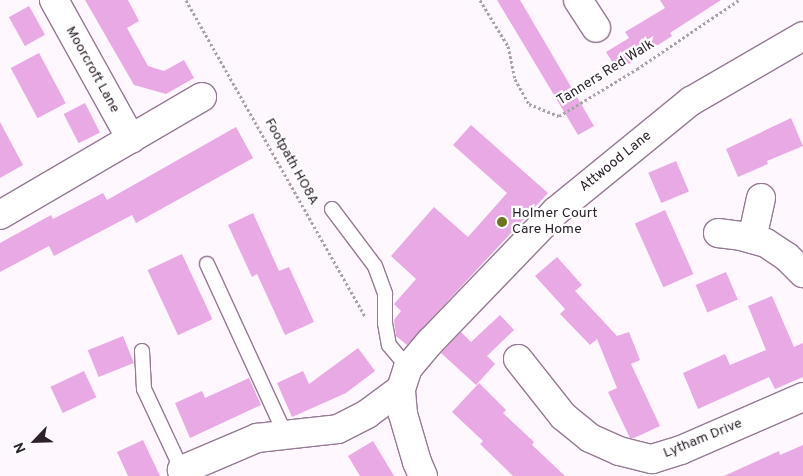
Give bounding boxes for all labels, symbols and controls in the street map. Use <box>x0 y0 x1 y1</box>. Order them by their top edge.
street label: Moorcroft Lane <box>61 24 123 116</box>
street label: Tanners Red Walk <box>554 36 658 110</box>
street label: Footpath HO8A <box>260 116 322 208</box>
street label: Attwood Lane <box>577 128 655 196</box>
place label: Holmer Court Care Home <box>512 206 598 238</box>
marker: Holmer Court Care Home <box>496 216 508 228</box>
north arrow <box>10 416 60 466</box>
street label: Lytham Drive <box>661 416 745 462</box>
text: N <box>11 439 31 455</box>

